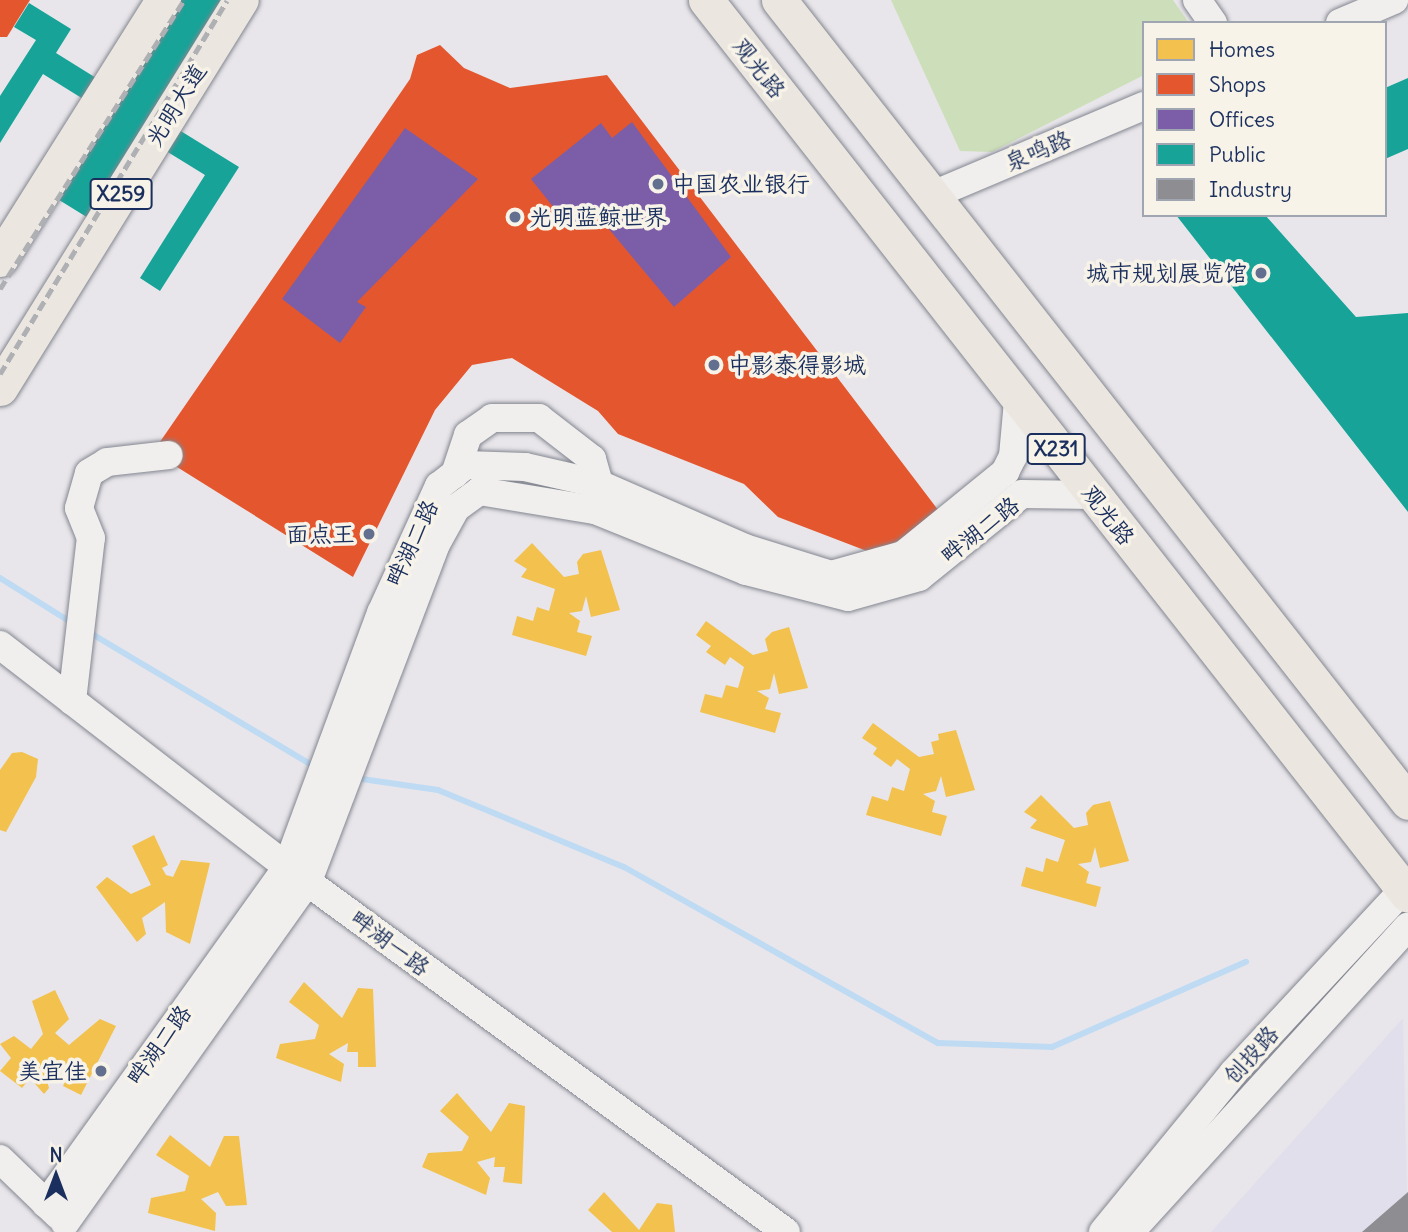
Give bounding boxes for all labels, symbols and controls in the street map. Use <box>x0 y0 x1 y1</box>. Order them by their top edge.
legend <box>1142 21 1387 217</box>
street label: 观光路 <box>727 32 791 104</box>
text: Homes <box>1209 36 1275 63</box>
street label: 光明大道 <box>140 59 212 151</box>
text: Shops <box>1209 71 1266 98</box>
text: Offices <box>1209 106 1275 133</box>
street label: 泉鸣路 <box>1001 125 1075 177</box>
text: Public <box>1209 141 1266 168</box>
place label: 中国农业银行 <box>672 170 810 198</box>
road number: X259 <box>90 176 152 212</box>
marker: 中国农业银行 <box>650 176 666 192</box>
text: Industry <box>1209 176 1292 203</box>
place label: 光明蓝鲸世界 <box>529 203 667 231</box>
marker: 光明蓝鲸世界 <box>507 209 523 225</box>
place label: 城市规划展览馆 <box>1086 259 1247 287</box>
marker: 城市规划展览馆 <box>1253 265 1269 281</box>
place label: 中影泰得影城 <box>728 351 866 379</box>
marker: 中影泰得影城 <box>706 357 722 373</box>
road number: X231 <box>1026 432 1086 466</box>
street label: 观光路 <box>1076 479 1140 551</box>
street label: 畔湖二路 <box>935 491 1025 569</box>
street label: 畔湖二路 <box>380 495 444 591</box>
place label: 面点王 <box>286 520 355 548</box>
marker: 面点王 <box>361 526 377 542</box>
street label: 畔湖一路 <box>345 904 435 982</box>
street label: 畔湖二路 <box>121 1000 197 1090</box>
street label: 创投路 <box>1218 1020 1284 1090</box>
place label: 美宜佳 <box>18 1057 87 1085</box>
marker: 美宜佳 <box>93 1063 109 1079</box>
north arrow <box>21 1141 91 1211</box>
text: N <box>49 1143 63 1167</box>

